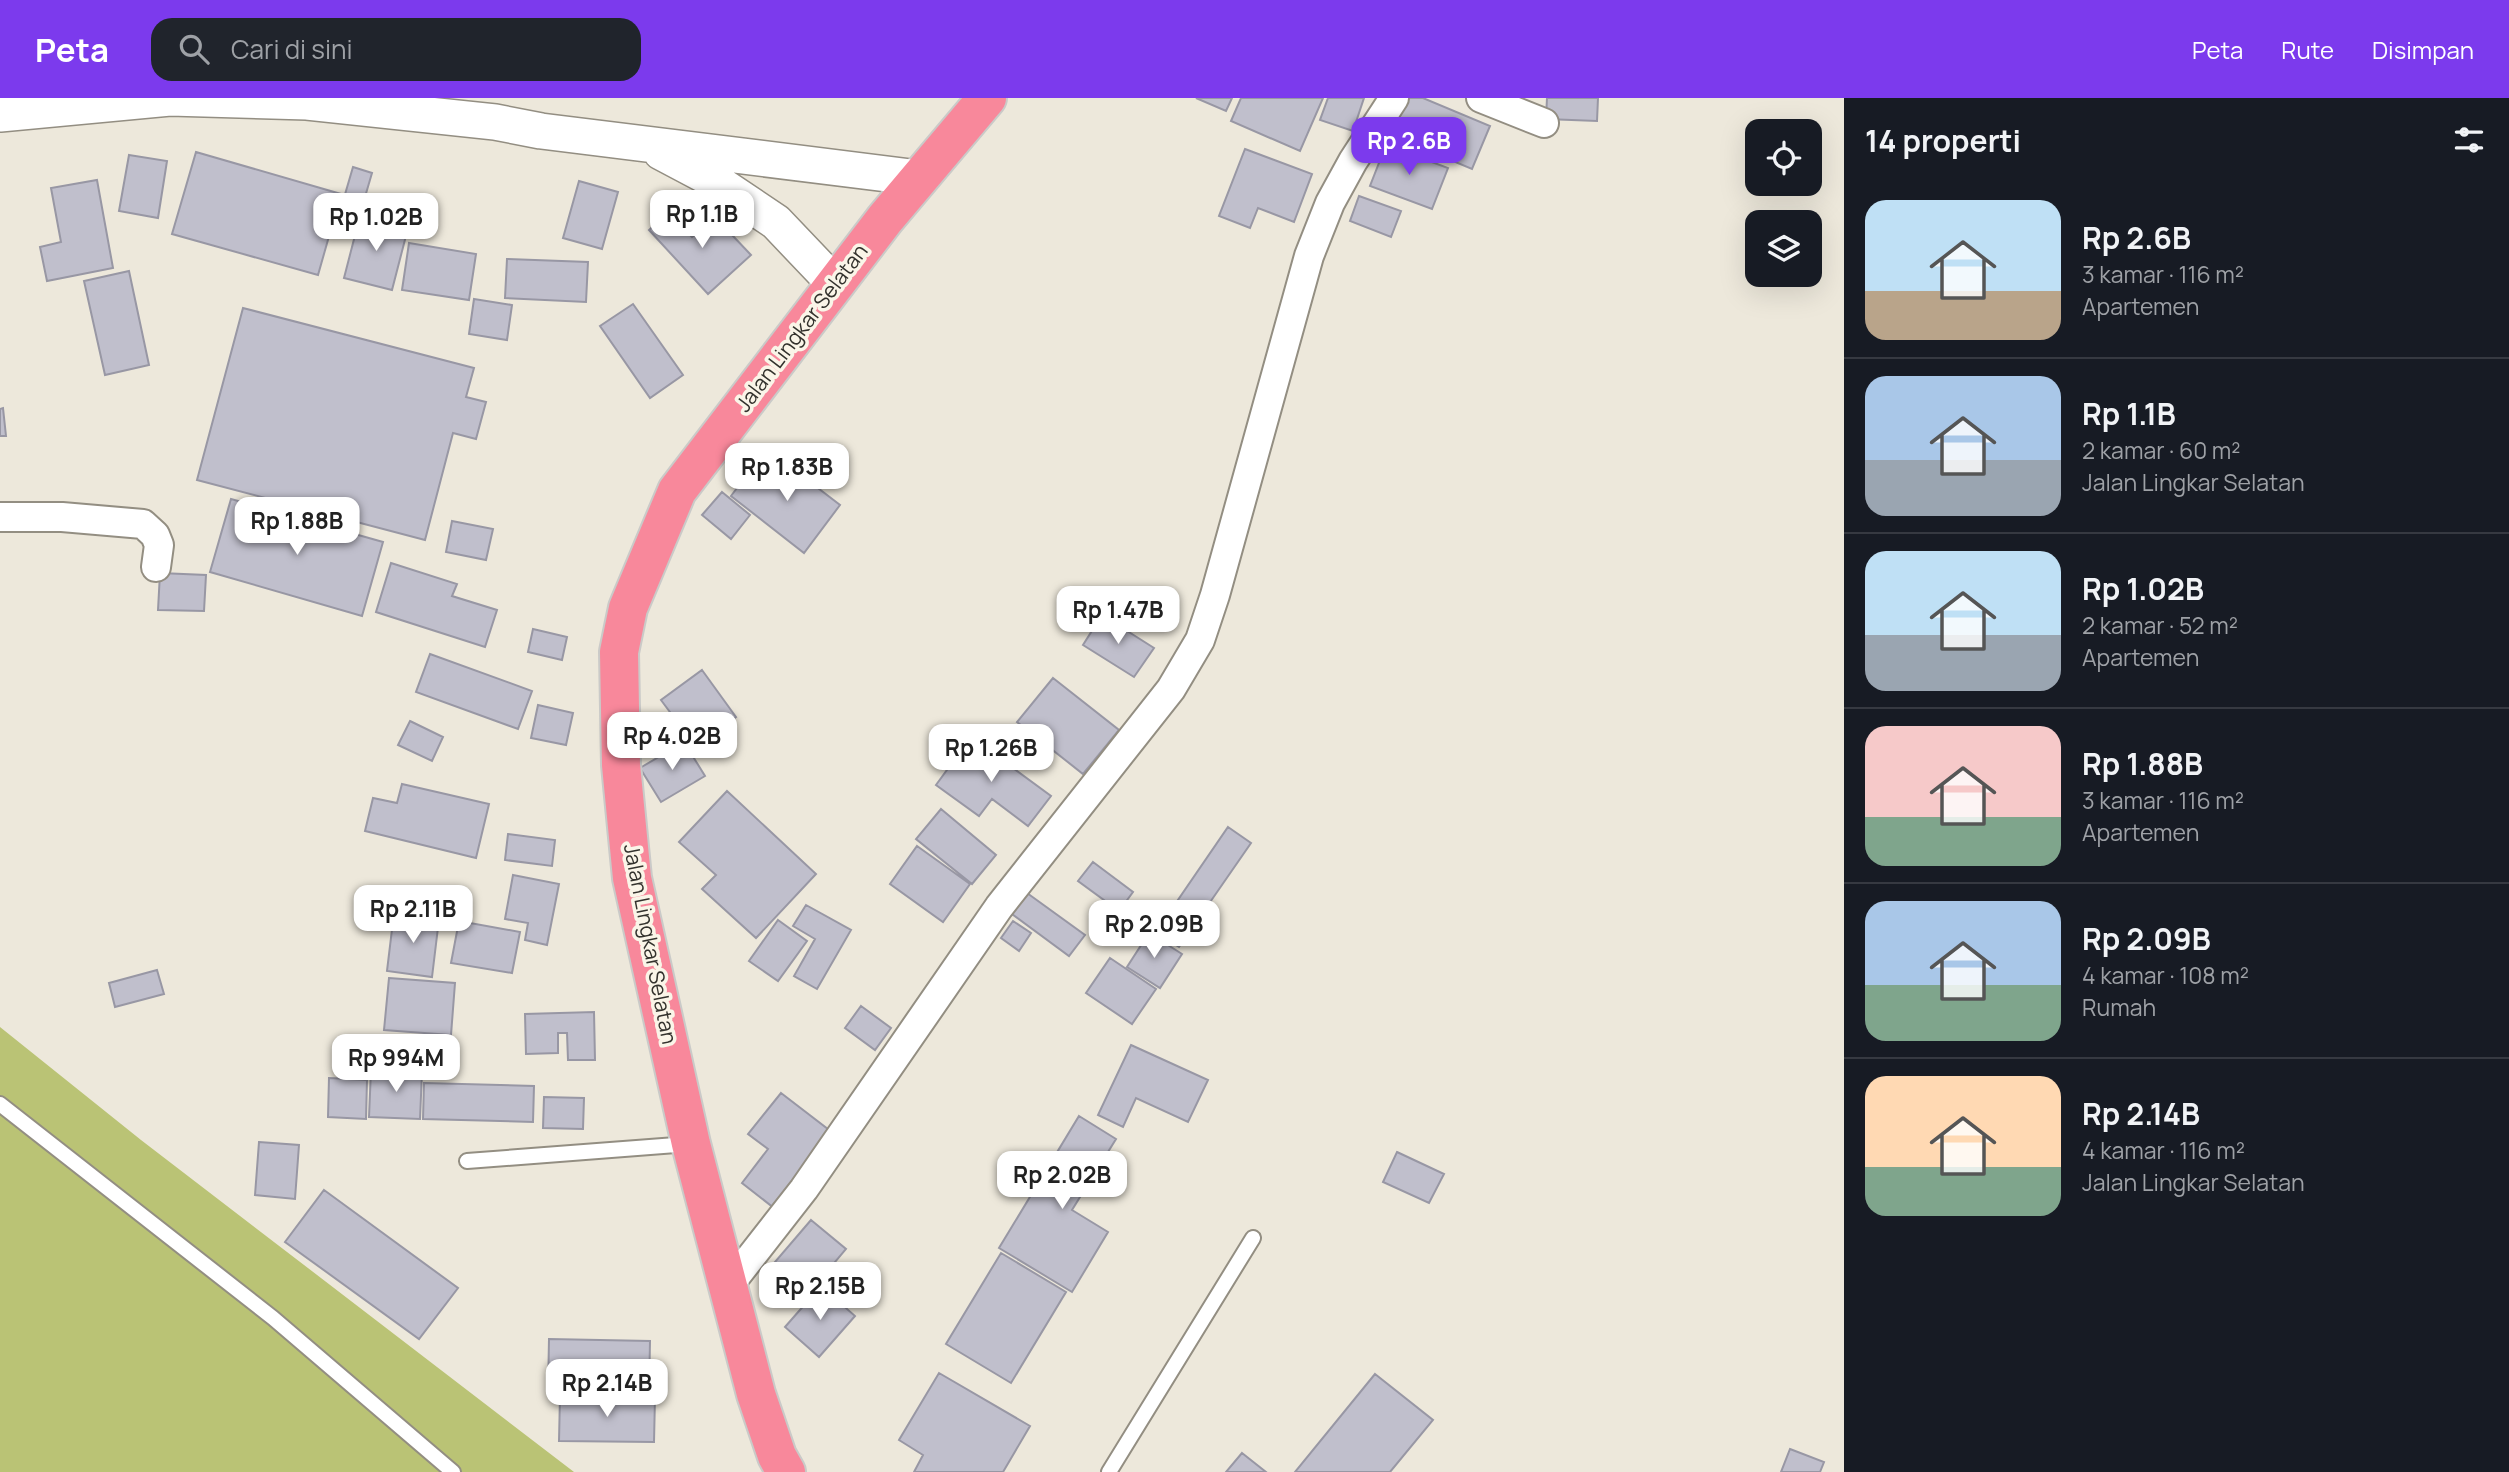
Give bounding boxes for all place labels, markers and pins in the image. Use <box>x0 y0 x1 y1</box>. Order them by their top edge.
pin: Rp 2.6B <box>1344 118 1474 177</box>
pin: Rp 1.1B <box>637 190 767 250</box>
pin: Rp 1.02B <box>304 194 448 253</box>
pin: Rp 1.83B <box>715 444 859 503</box>
pin: Rp 1.88B <box>225 498 369 557</box>
pin: Rp 1.47B <box>1046 587 1190 646</box>
pin: Rp 4.02B <box>600 712 744 772</box>
pin: Rp 1.26B <box>919 724 1063 784</box>
pin: Rp 2.11B <box>341 886 485 945</box>
pin: Rp 2.09B <box>1082 900 1226 960</box>
pin: Rp 994M <box>331 1034 461 1094</box>
pin: Rp 2.02B <box>990 1152 1134 1211</box>
pin: Rp 2.15B <box>748 1262 892 1322</box>
pin: Rp 2.14B <box>535 1360 679 1419</box>

